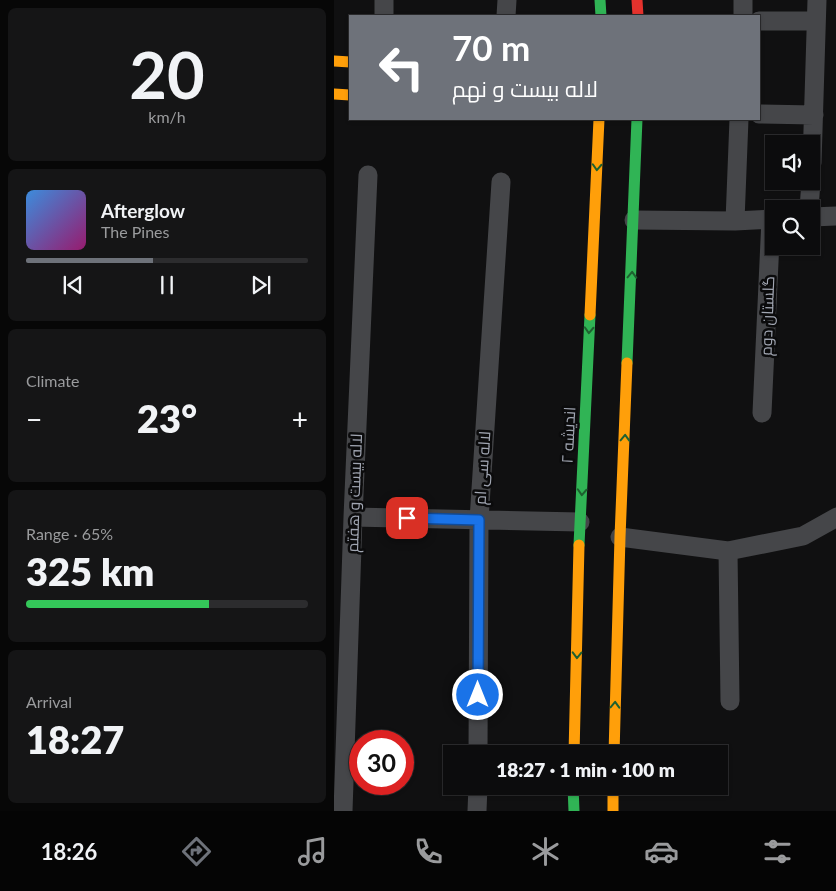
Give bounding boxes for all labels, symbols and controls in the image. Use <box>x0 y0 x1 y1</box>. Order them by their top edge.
text: 70 m <box>452 26 530 68</box>
text: 20 <box>129 35 205 113</box>
icon: left <box>369 35 434 100</box>
text: لاله بیست و نهم <box>452 75 598 102</box>
text: km/h <box>148 107 186 126</box>
map controls <box>765 135 820 255</box>
button: sound <box>765 135 820 190</box>
one-way arrow <box>592 164 602 172</box>
text: Afterglow <box>101 199 185 222</box>
button: search <box>765 200 820 255</box>
text: The Pines <box>101 222 170 241</box>
icon: previous <box>59 271 87 299</box>
icon: pause <box>153 271 181 299</box>
icon: next <box>247 271 275 299</box>
one-way arrow <box>626 271 637 279</box>
street label: گلستان دوم <box>756 276 780 356</box>
one-way arrow <box>584 326 595 334</box>
text: Climate <box>26 371 79 390</box>
text: 23° <box>137 395 197 441</box>
text: − <box>26 402 42 436</box>
text: + <box>292 402 308 436</box>
street label: اندیشه ۲ <box>557 406 579 464</box>
street label: لاله سی ام <box>469 430 497 506</box>
street label: لاله بیست و هفتم <box>342 433 368 553</box>
one-way arrow <box>619 433 630 441</box>
one-way arrow <box>576 488 587 496</box>
pin <box>386 497 428 539</box>
icon: arrive <box>393 504 421 532</box>
text: Range · 65% <box>26 524 113 543</box>
text: 325 km <box>26 548 154 594</box>
one-way arrow <box>571 651 582 659</box>
position arrow <box>451 668 503 720</box>
text: Arrival <box>26 692 72 711</box>
one-way arrow <box>610 701 620 708</box>
text: 18:27 <box>26 716 124 762</box>
speed limit sign: 30 <box>349 730 414 795</box>
text: 18:27 · 1 min · 100 m <box>496 758 675 781</box>
icon: directions <box>179 834 214 869</box>
icon: music <box>295 834 330 869</box>
icon: phone <box>411 834 446 869</box>
icon: climate <box>528 834 563 869</box>
icon: car <box>644 834 679 869</box>
icon: filters <box>760 834 795 869</box>
text: 18:26 <box>41 838 97 865</box>

